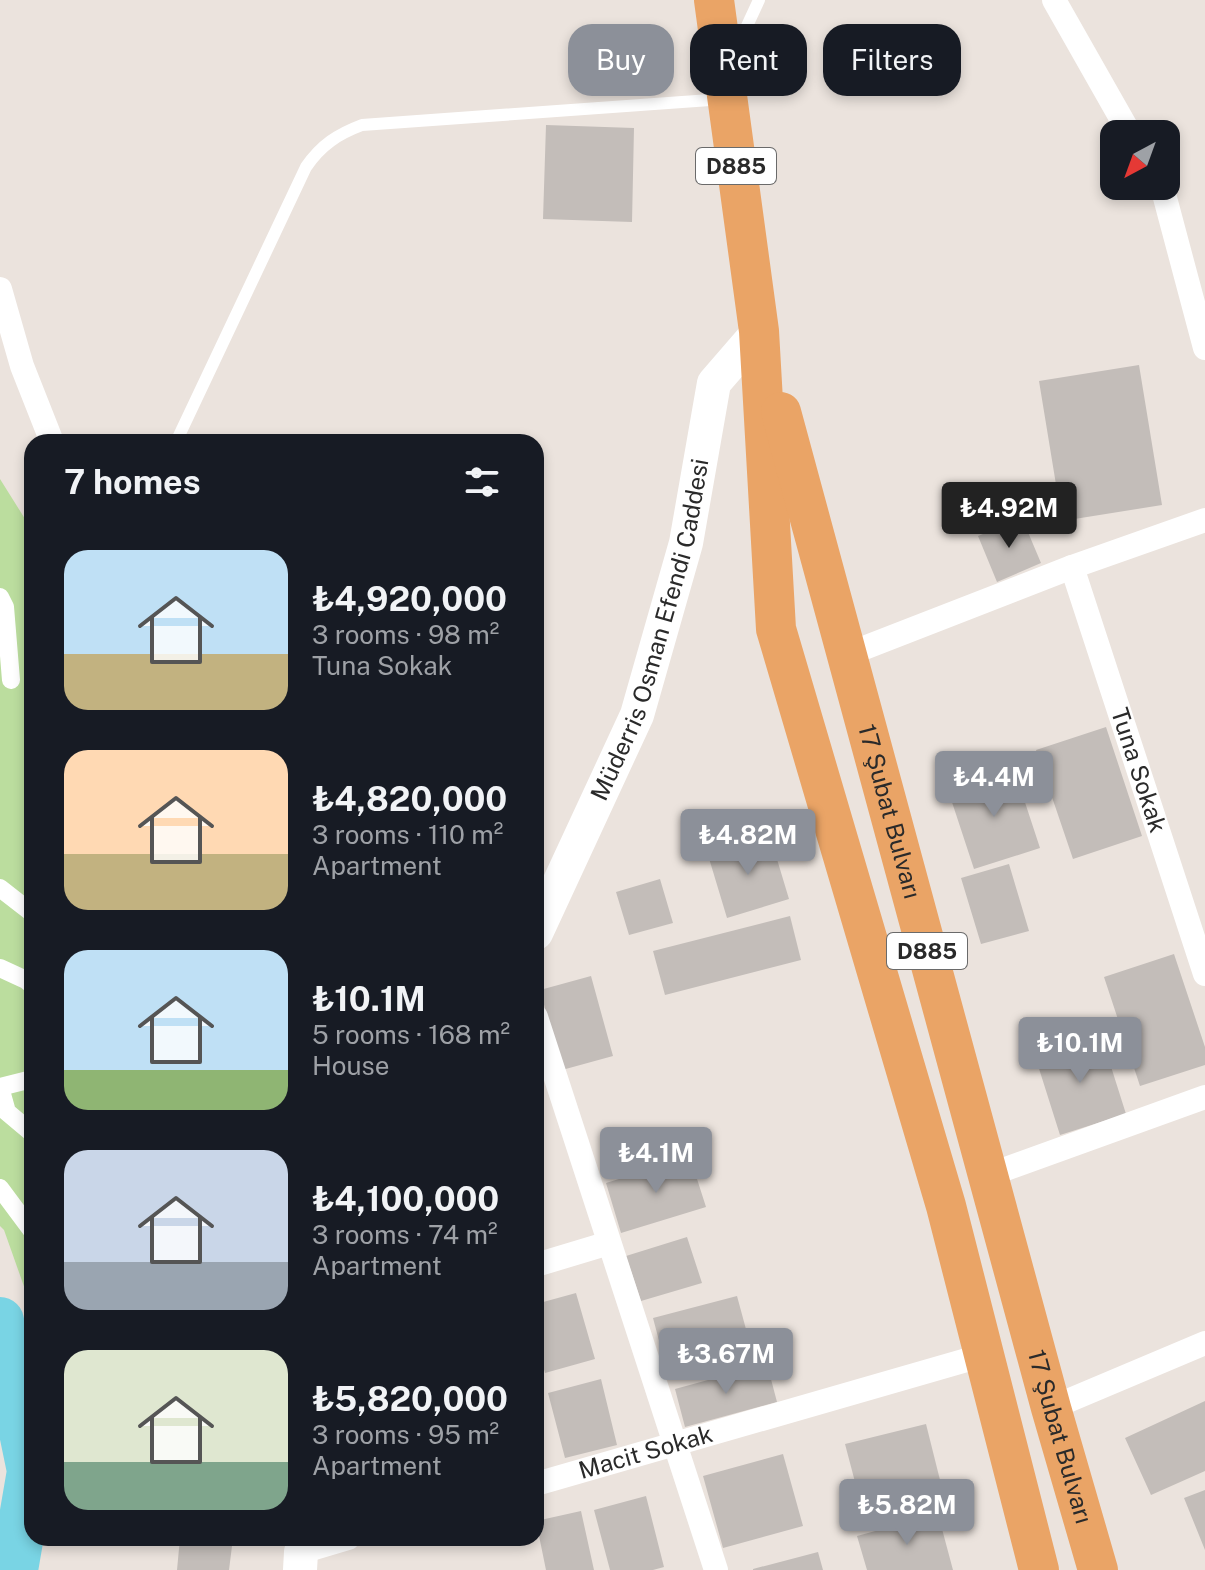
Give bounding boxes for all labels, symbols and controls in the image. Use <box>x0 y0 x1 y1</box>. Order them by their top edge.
chip: Buy <box>568 24 674 96</box>
chip: Rent <box>690 24 807 96</box>
chip: Filters <box>823 24 961 96</box>
north arrow <box>1100 120 1180 200</box>
map controls <box>1100 120 1180 200</box>
road number: D885 <box>696 148 776 184</box>
street label: Müderris Osman Efendi Caddesi <box>584 456 714 805</box>
icon: filters <box>460 460 504 504</box>
text: 7 homes <box>64 462 201 502</box>
pin: ₺4.92M <box>944 482 1074 550</box>
text: ₺4.92M <box>960 492 1058 523</box>
text: ₺4,920,000 <box>312 579 507 619</box>
icon: home <box>128 582 224 678</box>
text: 3 rooms · 98 m² <box>312 619 499 650</box>
text: Tuna Sokak <box>312 650 452 681</box>
street label: Tuna Sokak <box>1106 704 1173 836</box>
street label: 17 Şubat Bulvarı <box>853 721 927 902</box>
pin: ₺4.4M <box>938 751 1050 819</box>
text: ₺4.4M <box>953 761 1035 792</box>
text: ₺4,820,000 <box>312 779 507 819</box>
icon: home <box>128 782 224 878</box>
pin: ₺4.82M <box>683 809 813 877</box>
text: 3 rooms · 110 m² <box>312 819 503 850</box>
text: ₺4.82M <box>699 819 797 850</box>
text: Apartment <box>312 850 442 881</box>
road number: D885 <box>887 933 967 969</box>
text: ₺10.1M <box>312 979 426 1019</box>
icon: home <box>128 982 224 1078</box>
pin: ₺10.1M <box>1015 1017 1145 1085</box>
text: 5 rooms · 168 m² <box>312 1019 510 1050</box>
text: ₺10.1M <box>1037 1027 1123 1058</box>
text: House <box>312 1050 389 1081</box>
pin: ₺4.1M <box>600 1127 712 1195</box>
text: ₺4.1M <box>618 1137 694 1168</box>
text: ₺4,100,000 <box>312 1179 499 1219</box>
icon: home <box>128 1182 224 1278</box>
text: 3 rooms · 74 m² <box>312 1219 498 1250</box>
text: Apartment <box>312 1250 442 1281</box>
pin: ₺3.67M <box>661 1328 791 1396</box>
text: ₺3.67M <box>677 1338 775 1369</box>
street label: 17 Şubat Bulvarı <box>1023 1346 1099 1527</box>
text: ₺5,820,000 <box>312 1379 508 1419</box>
icon: home <box>128 1382 224 1478</box>
text: 3 rooms · 95 m² <box>312 1419 499 1450</box>
street label: Macit Sokak <box>575 1419 715 1484</box>
text: Apartment <box>312 1450 442 1481</box>
pin: ₺5.82M <box>842 1479 972 1547</box>
text: ₺5.82M <box>857 1489 957 1520</box>

